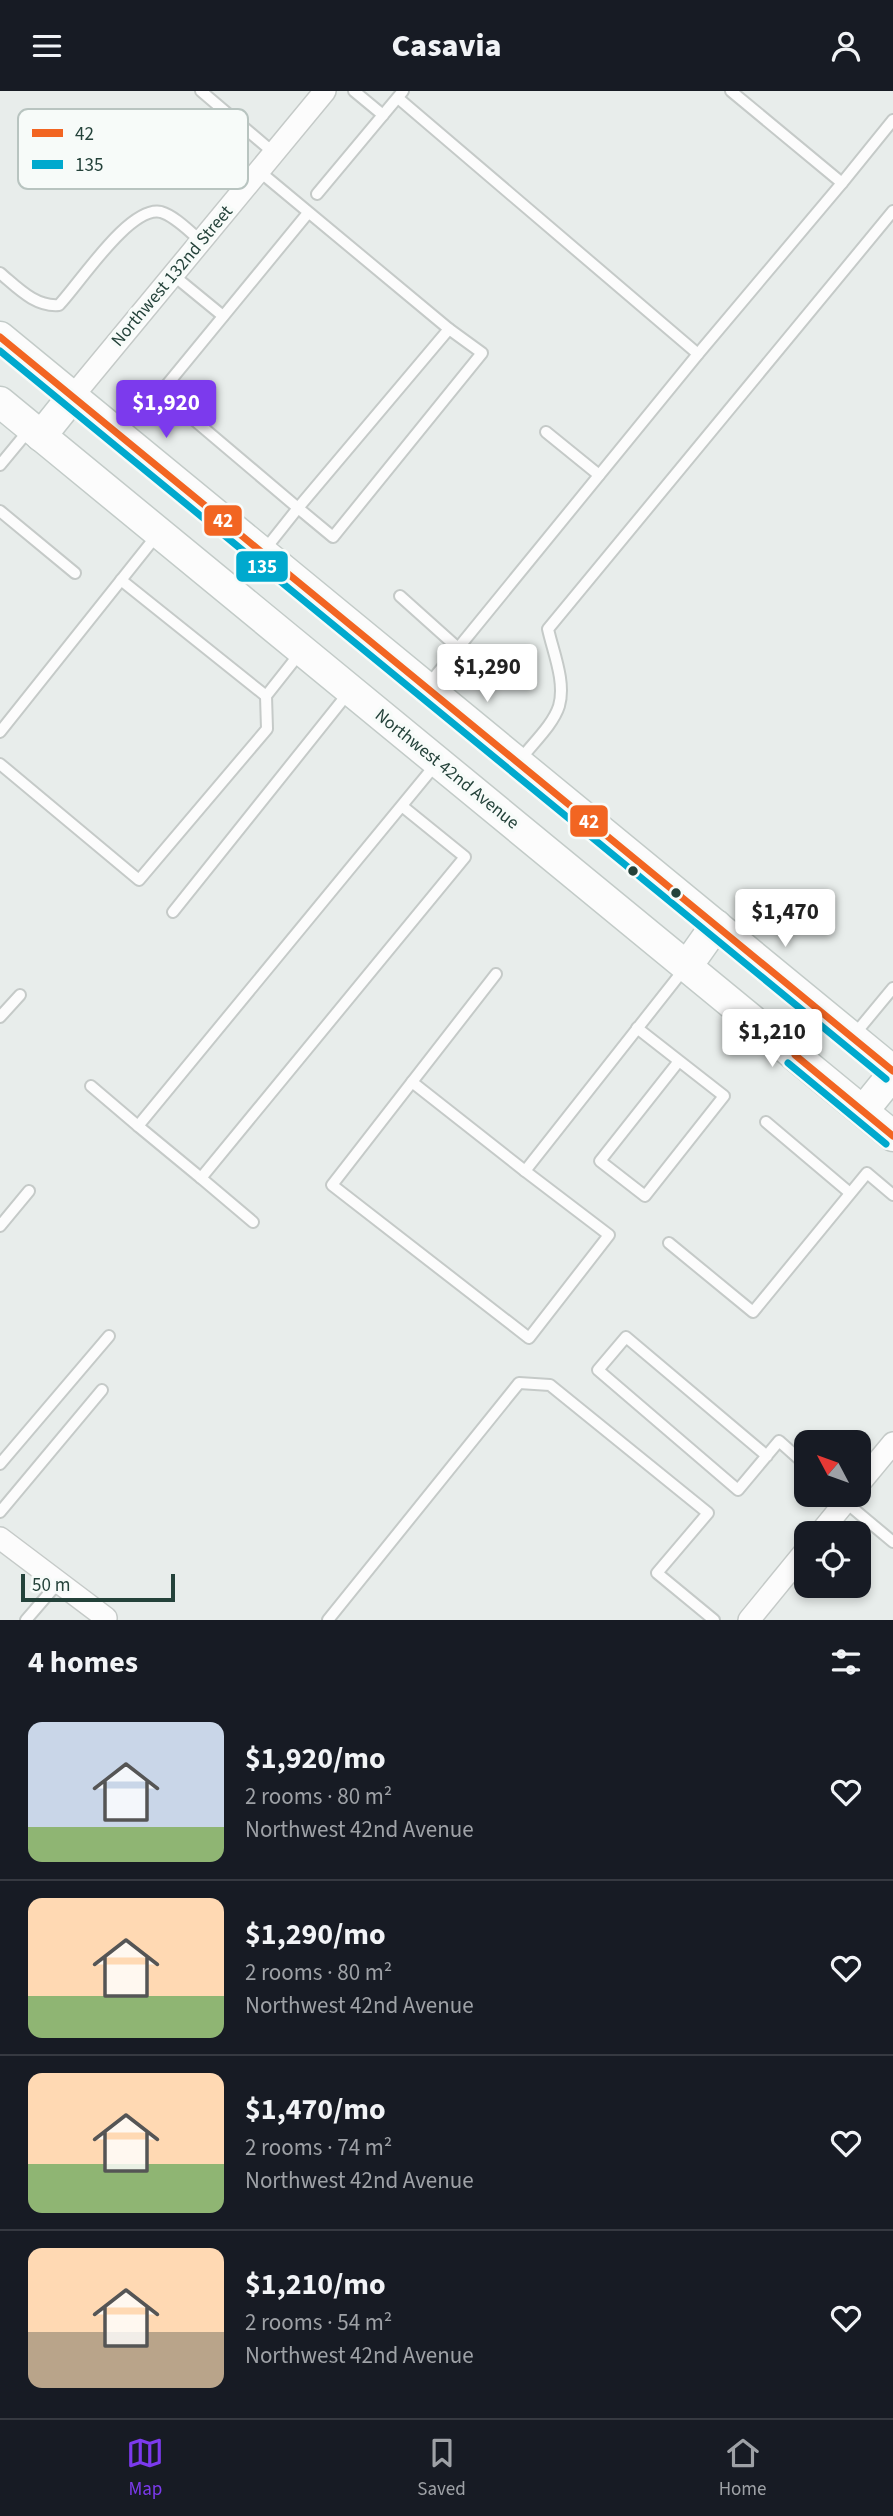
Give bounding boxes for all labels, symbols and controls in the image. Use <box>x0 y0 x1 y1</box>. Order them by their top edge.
text: Casavia <box>391 23 502 69</box>
icon: menu <box>28 27 66 65</box>
icon: person <box>827 27 865 65</box>
legend <box>18 109 248 189</box>
text: 42 <box>75 121 94 148</box>
text: 135 <box>75 152 103 179</box>
street label: Northwest 132nd Street <box>105 200 239 352</box>
pin: $1,920 <box>109 381 223 440</box>
text: $1,920 <box>132 386 200 419</box>
line badge: 42 <box>203 504 243 537</box>
text: 42 <box>213 508 233 535</box>
line badge: 135 <box>235 550 289 583</box>
text: 135 <box>247 554 277 581</box>
pin: $1,290 <box>430 645 544 704</box>
text: $1,290 <box>453 650 521 683</box>
street label: Northwest 42nd Avenue <box>370 703 524 835</box>
line badge: 42 <box>569 804 609 838</box>
text: 42 <box>579 809 599 836</box>
unlabelled marker <box>626 864 640 878</box>
unlabelled marker <box>669 886 683 900</box>
pin: $1,470 <box>728 889 842 949</box>
text: $1,470 <box>751 895 819 928</box>
pin: $1,210 <box>715 1009 829 1069</box>
text: $1,210 <box>738 1015 806 1048</box>
north arrow <box>794 1430 872 1507</box>
map controls <box>794 1430 871 1598</box>
button: locate <box>794 1521 871 1598</box>
scale bar <box>21 1571 175 1603</box>
text: 50 m <box>32 1572 70 1599</box>
text: 4 homes <box>28 1641 138 1684</box>
icon: filters <box>827 1643 865 1681</box>
text: $1,920/mo <box>245 1737 386 1780</box>
icon: home <box>84 1750 168 1834</box>
icon: heart <box>827 1773 865 1811</box>
text: 2 rooms · 80 m² <box>245 1780 392 1813</box>
text: Northwest 42nd Avenue <box>245 1813 474 1846</box>
text: $1,290/mo <box>245 1913 386 1956</box>
icon: home <box>84 1926 168 2010</box>
icon: heart <box>827 1949 865 1987</box>
text: 2 rooms · 80 m² <box>245 1956 392 1989</box>
text: Northwest 42nd Avenue <box>245 1989 474 2022</box>
text: $1,470/mo <box>245 2088 386 2131</box>
icon: home <box>84 2101 168 2185</box>
icon: heart <box>827 2124 865 2162</box>
text: 2 rooms · 74 m² <box>245 2131 392 2164</box>
text: Northwest 42nd Avenue <box>245 2164 474 2197</box>
text: $1,210/mo <box>245 2263 386 2306</box>
icon: home <box>84 2276 168 2360</box>
icon: heart <box>827 2299 865 2337</box>
text: 2 rooms · 54 m² <box>245 2306 392 2339</box>
text: Northwest 42nd Avenue <box>245 2339 474 2372</box>
tab: Map <box>126 2434 164 2503</box>
tab: Saved <box>417 2434 466 2503</box>
tab: Home <box>719 2434 767 2503</box>

